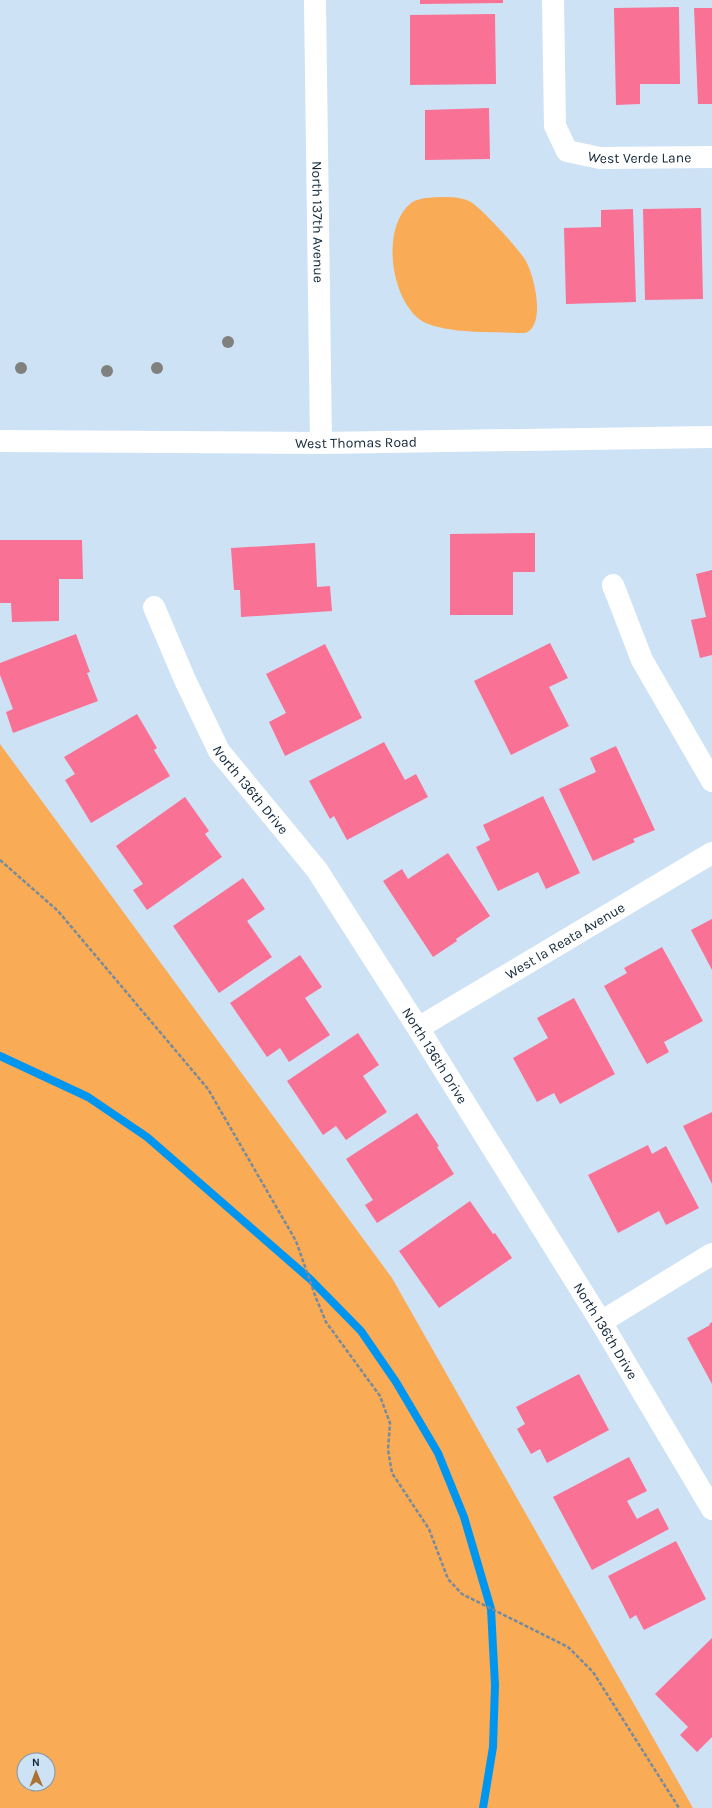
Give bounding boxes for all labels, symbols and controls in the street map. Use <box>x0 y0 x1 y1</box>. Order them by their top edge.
street label: West Verde Lane <box>586 147 691 167</box>
street label: North 137th Avenue <box>309 161 327 283</box>
street label: West Thomas Road <box>295 433 417 452</box>
street label: North 136th Drive <box>209 743 292 837</box>
street label: West la Reata Avenue <box>502 898 628 983</box>
street label: North 136th Drive <box>399 1004 471 1107</box>
street label: North 136th Drive <box>570 1279 641 1382</box>
north arrow <box>16 1752 56 1792</box>
text: N <box>32 1756 40 1769</box>

